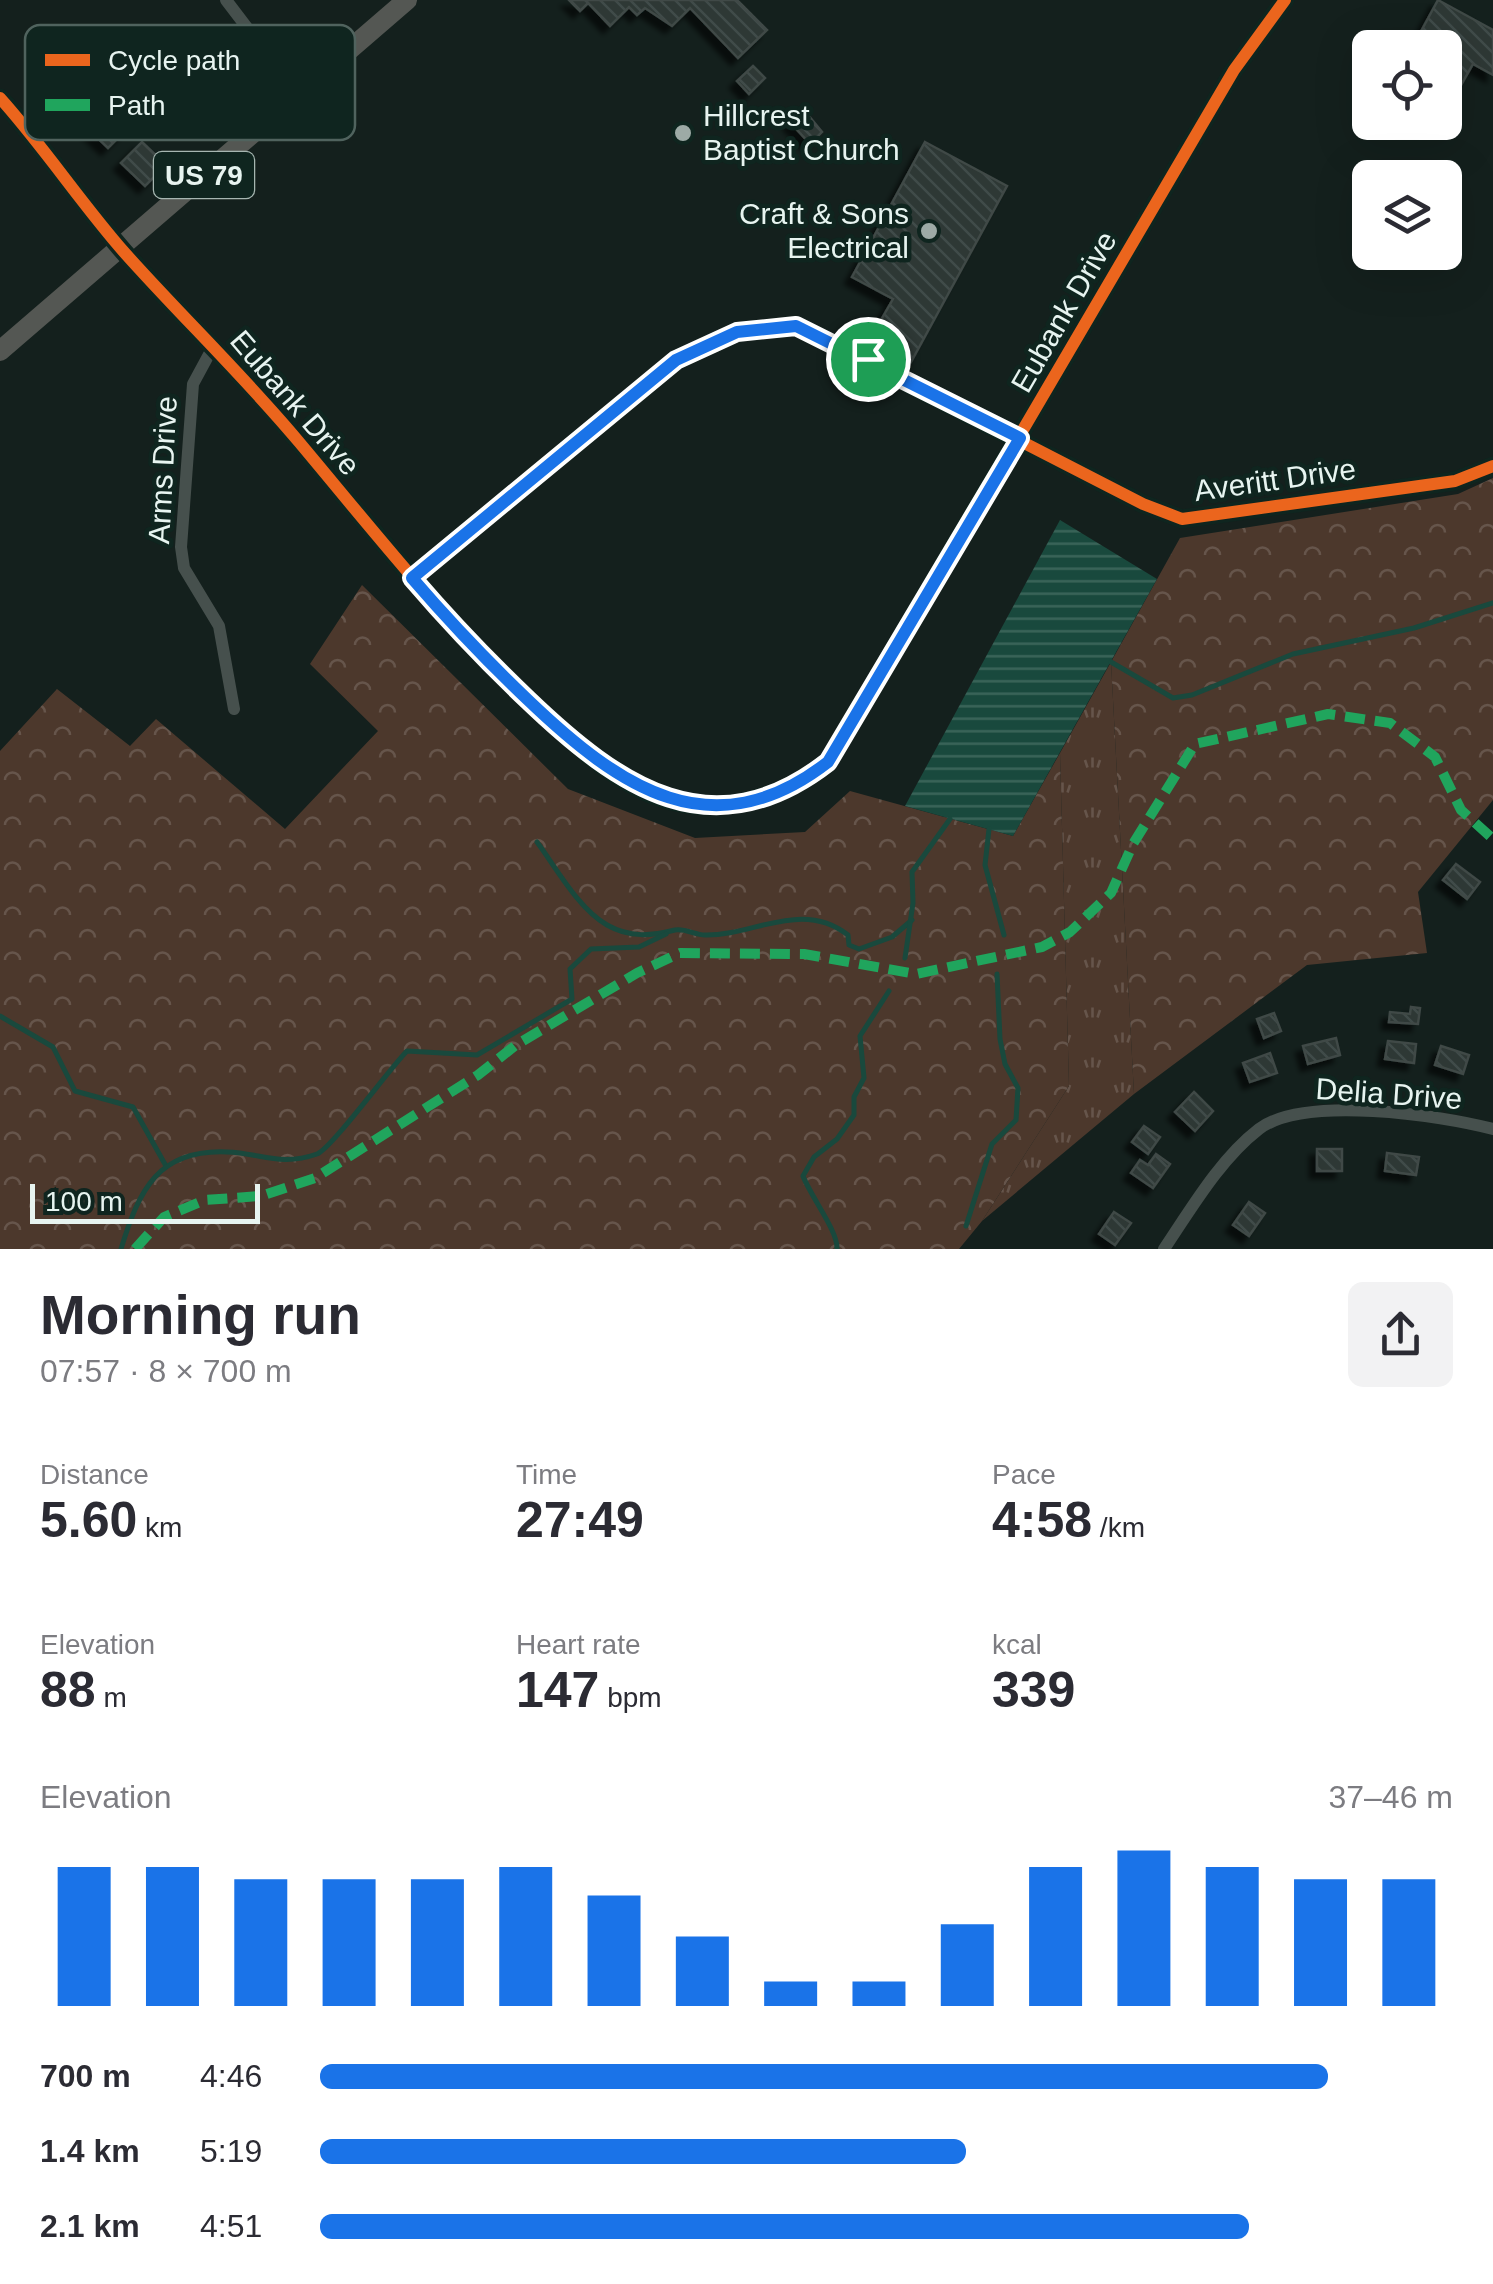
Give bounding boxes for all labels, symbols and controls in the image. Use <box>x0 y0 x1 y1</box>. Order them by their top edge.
legend <box>25 25 355 140</box>
map controls <box>1352 30 1462 270</box>
button: locate <box>1352 30 1462 140</box>
text: Cycle path <box>108 45 240 76</box>
text: Path <box>108 90 166 121</box>
place label: Hillcrest Baptist Church <box>703 99 900 166</box>
marker: Hillcrest Baptist Church <box>672 122 694 144</box>
road number: US 79 <box>154 152 254 198</box>
button: layers <box>1352 160 1462 270</box>
place label: Craft & Sons Electrical <box>739 197 909 264</box>
marker: Craft & Sons Electrical <box>918 220 940 242</box>
street label: Eubank Drive <box>1004 226 1123 398</box>
pin <box>826 317 911 402</box>
street label: Eubank Drive <box>224 324 367 481</box>
icon: arrive <box>841 332 896 387</box>
street label: Arms Drive <box>142 395 183 545</box>
street label: Averitt Drive <box>1192 452 1358 507</box>
street label: Delia Drive <box>1315 1072 1463 1115</box>
scale bar <box>30 1179 260 1224</box>
text: 100 m <box>45 1186 123 1217</box>
button: share <box>1348 1282 1453 1387</box>
text: Morning run <box>40 1284 361 1346</box>
text: 07:57 · 8 × 700 m <box>40 1353 292 1389</box>
text: Distance <box>40 1459 149 1490</box>
text: Time <box>516 1459 577 1490</box>
text: Pace <box>992 1459 1056 1490</box>
text: 5.60 <box>40 1492 137 1548</box>
text: 27:49 <box>516 1492 644 1548</box>
text: 4:58 <box>992 1492 1092 1548</box>
text: km <box>137 1512 182 1543</box>
text: /km <box>1092 1512 1145 1543</box>
text: Elevation <box>40 1629 155 1660</box>
text: Heart rate <box>516 1629 641 1660</box>
text: kcal <box>992 1629 1042 1660</box>
text: 88 <box>40 1662 96 1718</box>
text: 147 <box>516 1662 599 1718</box>
text: 339 <box>992 1662 1075 1718</box>
text: m <box>96 1682 127 1713</box>
text: bpm <box>599 1682 662 1713</box>
text: Elevation <box>40 1779 172 1815</box>
text: 37–46 m <box>1328 1779 1453 1815</box>
text: 700 m <box>40 2058 131 2094</box>
text: 4:46 <box>200 2058 262 2094</box>
text: 1.4 km <box>40 2133 140 2169</box>
text: 5:19 <box>200 2133 262 2169</box>
text: 2.1 km <box>40 2208 140 2244</box>
text: 4:51 <box>200 2208 262 2244</box>

